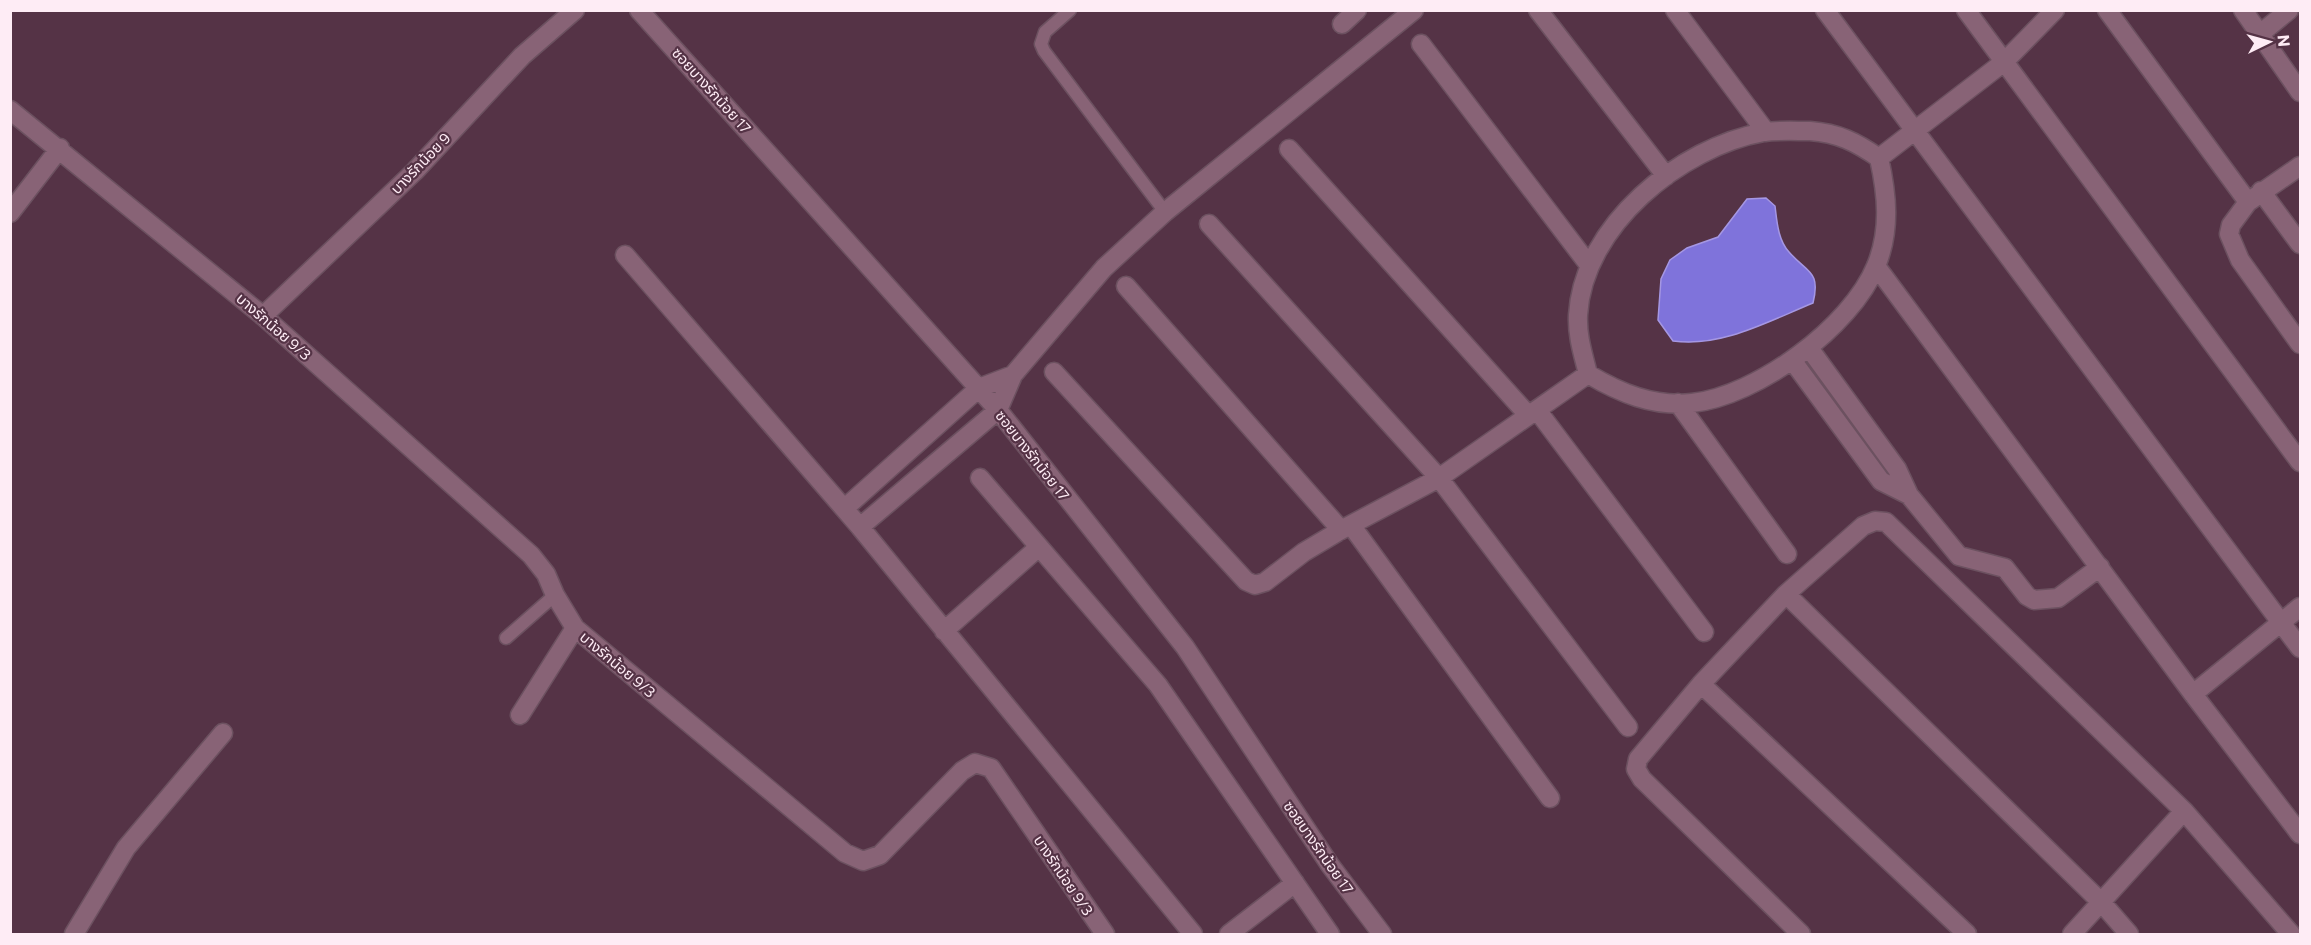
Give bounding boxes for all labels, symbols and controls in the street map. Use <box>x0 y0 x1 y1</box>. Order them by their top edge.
north arrow <box>2239 12 2299 72</box>
text: N <box>2274 34 2294 47</box>
street label: ซอยบางรักน้อย 17 <box>669 43 755 137</box>
street label: บางรักน้อย 9 <box>386 129 454 197</box>
street label: บางรักน้อย 9/3 <box>233 289 315 363</box>
street label: ซอยบางรักน้อย 17 <box>992 406 1074 504</box>
street label: บางรักน้อย 9/3 <box>577 627 659 701</box>
street label: ซอยบางรักน้อย 17 <box>1280 797 1358 897</box>
street label: บางรักน้อย 9/3 <box>1030 831 1098 919</box>

